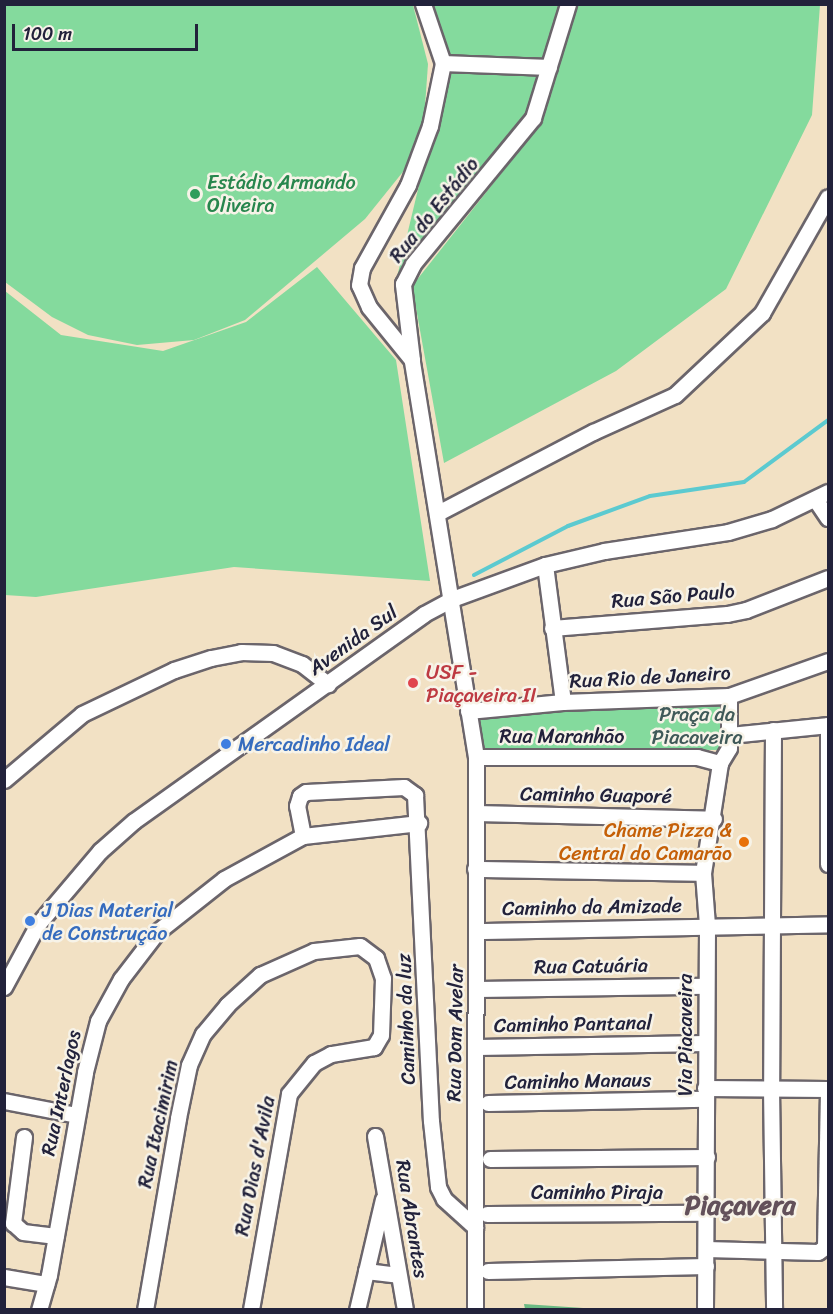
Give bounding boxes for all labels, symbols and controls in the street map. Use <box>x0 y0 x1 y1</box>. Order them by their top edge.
scale bar <box>15 12 201 50</box>
text: 100 m <box>23 18 72 50</box>
street label: Rua do Estádio <box>384 152 484 268</box>
place label: Estádio Armando Oliveira <box>207 170 356 217</box>
marker: Estádio Armando Oliveira <box>188 187 202 201</box>
street label: Rua São Paulo <box>610 579 736 613</box>
street label: Avenida Sul <box>304 600 402 680</box>
place label: USF - Piaçaveira II <box>426 660 536 707</box>
street label: Rua Rio de Janeiro <box>569 661 731 693</box>
marker: USF - Piaçaveira II <box>404 674 422 692</box>
park label: Praça da Piacaveira <box>651 703 743 750</box>
street label: Rua Maranhão <box>500 724 624 748</box>
place label: Mercadinho Ideal <box>238 732 390 756</box>
marker: Mercadinho Ideal <box>219 737 233 751</box>
street label: Caminho Guaporé <box>520 782 672 808</box>
place label: Chame Pizza & Central do Camarão <box>559 819 732 866</box>
marker: Chame Pizza & Central do Camarão <box>737 835 751 849</box>
street label: Caminho da Amizade <box>502 893 682 921</box>
place label: J Dias Material de Construção <box>42 898 173 945</box>
marker: J Dias Material de Construção <box>23 914 37 928</box>
street label: Caminho da luz <box>392 953 420 1085</box>
street label: Rua Catuária <box>534 953 648 979</box>
street label: Rua Dom Avelar <box>442 964 468 1102</box>
street label: Via Piacaveira <box>673 973 697 1097</box>
street label: Caminho Pantanal <box>494 1011 652 1037</box>
street label: Rua Interlagos <box>36 1028 86 1158</box>
street label: Rua Itacimirim <box>133 1058 183 1190</box>
street label: Caminho Manaus <box>504 1068 652 1094</box>
street label: Rua Dias d'Avila <box>230 1094 280 1238</box>
street label: Rua Abrantes <box>391 1158 433 1280</box>
street label: Caminho Piraja <box>531 1180 663 1204</box>
district label: Piaçavera <box>684 1190 796 1222</box>

